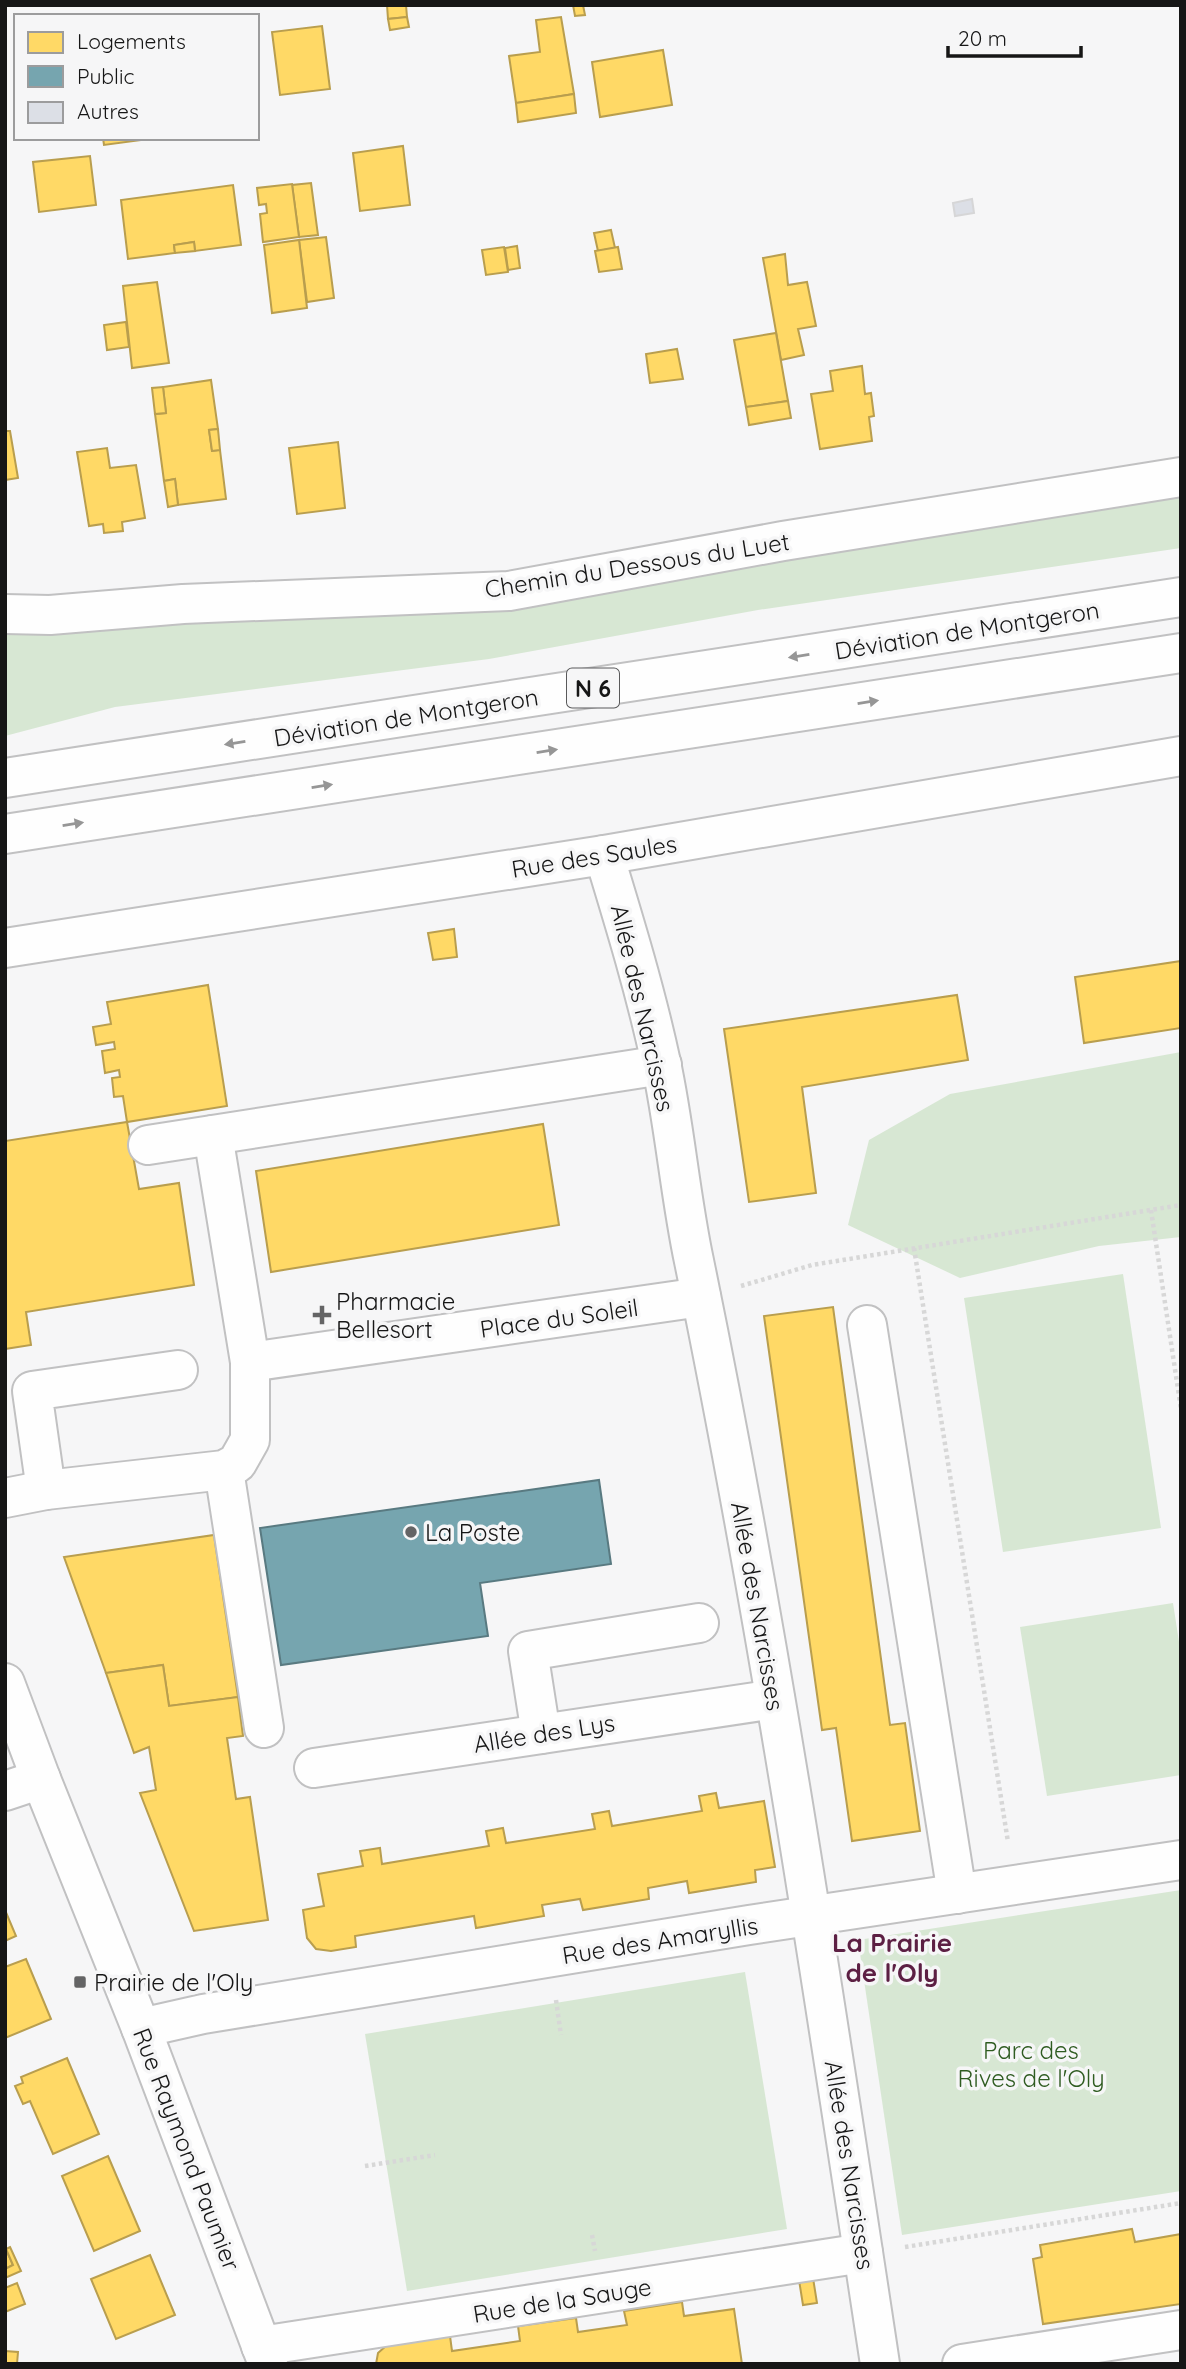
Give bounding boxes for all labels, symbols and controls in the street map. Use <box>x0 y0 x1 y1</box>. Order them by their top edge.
legend <box>14 14 259 140</box>
scale bar <box>948 14 1081 58</box>
text: 20 m <box>958 25 1007 51</box>
text: Logements <box>77 28 186 54</box>
text: Public <box>77 63 134 89</box>
text: Autres <box>77 98 139 124</box>
street label: Chemin du Dessous du Luet <box>482 526 792 604</box>
street label: Déviation de Montgeron <box>833 594 1101 666</box>
one-way arrow <box>787 651 809 662</box>
road number: N 6 <box>567 668 619 708</box>
street label: Déviation de Montgeron <box>272 681 540 753</box>
one-way arrow <box>858 696 880 707</box>
one-way arrow <box>224 738 246 749</box>
one-way arrow <box>536 745 558 756</box>
one-way arrow <box>311 780 333 791</box>
one-way arrow <box>62 818 84 829</box>
street label: Rue des Saules <box>509 828 679 884</box>
street label: Allée des Narcisses <box>605 902 681 1114</box>
place label: Pharmacie Bellesort <box>336 1286 455 1344</box>
street label: Place du Soleil <box>478 1292 640 1344</box>
marker: Pharmacie Bellesort <box>314 1307 330 1323</box>
street label: Allée des Narcisses <box>725 1499 791 1713</box>
place label: La Poste <box>425 1517 520 1547</box>
marker: La Poste <box>403 1524 419 1540</box>
street label: Allée des Lys <box>471 1707 617 1759</box>
street label: Rue des Amaryllis <box>560 1910 760 1970</box>
district label: La Prairie de l'Oly <box>832 1926 952 1989</box>
place label: Prairie de l'Oly <box>94 1967 253 1997</box>
marker: Prairie de l'Oly <box>72 1974 88 1990</box>
street label: Rue Raymond Paumier <box>127 2024 247 2274</box>
park label: Parc des Rives de l'Oly <box>957 2035 1105 2093</box>
street label: Allée des Narcisses <box>819 2058 881 2272</box>
street label: Rue de la Sauge <box>471 2271 653 2329</box>

